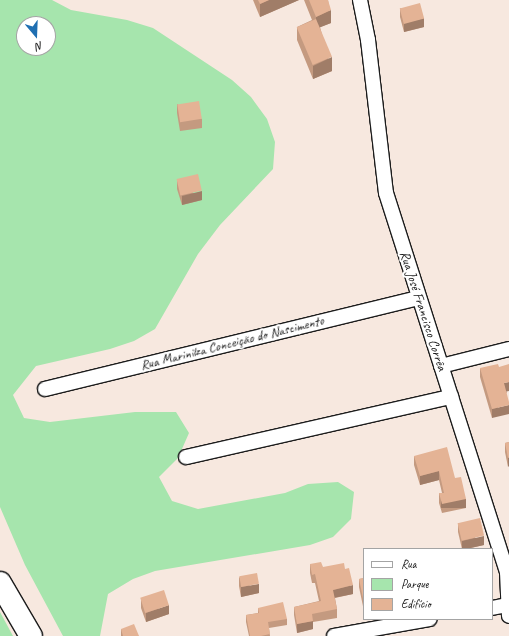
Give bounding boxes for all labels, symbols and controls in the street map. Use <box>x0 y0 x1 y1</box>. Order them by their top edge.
north arrow <box>16 16 56 56</box>
text: N <box>34 39 45 54</box>
street label: Rua José Francisco Corrêa <box>396 249 450 373</box>
street label: Rua Marinilza Conceição do Nascimento <box>138 312 326 374</box>
legend <box>363 548 493 620</box>
text: Rua <box>401 556 416 572</box>
text: Parque <box>401 576 429 592</box>
text: Edifício <box>401 596 431 612</box>

